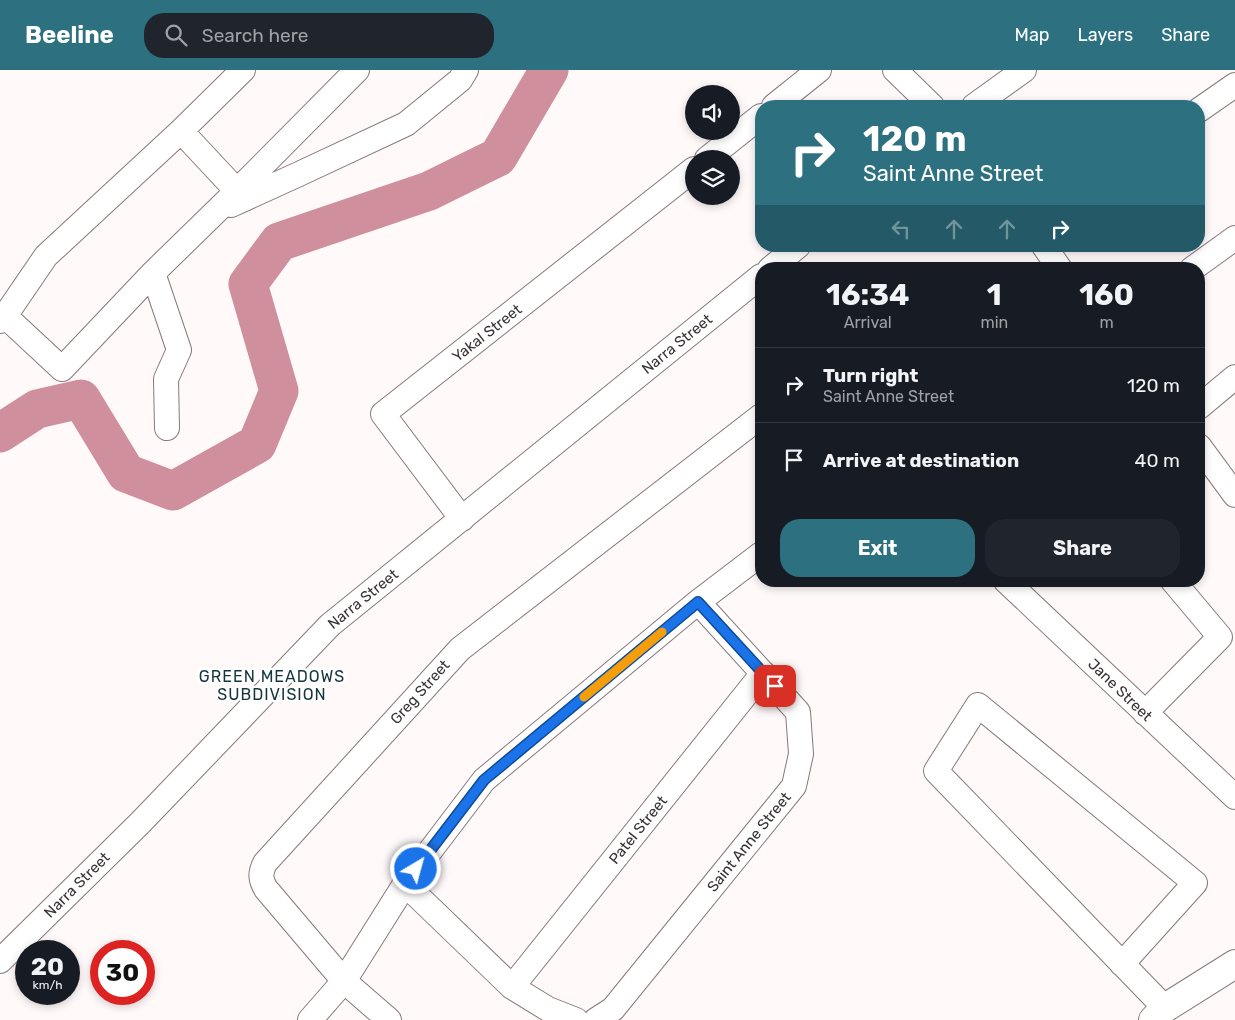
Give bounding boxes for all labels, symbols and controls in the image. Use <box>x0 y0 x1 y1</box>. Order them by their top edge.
search box <box>144 13 494 58</box>
text: Beeline <box>25 21 114 49</box>
icon: search <box>162 21 190 49</box>
text: Search here <box>202 24 308 47</box>
text: Map <box>1015 24 1050 46</box>
text: Layers <box>1078 24 1133 46</box>
text: Share <box>1161 24 1210 46</box>
map controls <box>685 85 740 205</box>
button: sound <box>685 85 740 140</box>
text: 120 m <box>863 118 966 160</box>
icon: right <box>780 120 845 185</box>
button: layers <box>685 150 740 205</box>
text: Saint Anne Street <box>863 160 1043 187</box>
icon: left <box>887 215 915 243</box>
icon: ahead <box>940 215 968 243</box>
icon: ahead <box>993 215 1021 243</box>
icon: right <box>1046 215 1074 243</box>
text: 16:34 <box>826 277 909 313</box>
text: 1 <box>987 277 1002 313</box>
text: 160 <box>1079 277 1134 313</box>
street label: Yakal Street <box>449 300 525 366</box>
street label: Narra Street <box>638 310 716 378</box>
text: Arrival <box>844 313 892 332</box>
text: min <box>980 313 1008 332</box>
text: m <box>1099 313 1114 332</box>
text: Turn right <box>823 364 918 387</box>
icon: right <box>780 371 808 399</box>
text: 120 m <box>1127 374 1180 397</box>
text: Saint Anne Street <box>823 387 954 406</box>
icon: arrive <box>780 446 808 474</box>
text: Arrive at destination <box>823 449 1019 472</box>
text: 40 m <box>1135 449 1180 472</box>
button: Exit <box>780 519 975 577</box>
button: Share <box>985 519 1180 577</box>
street label: Narra Street <box>324 565 402 633</box>
street label: Jane Street <box>1084 655 1156 725</box>
street label: Greg Street <box>386 656 454 728</box>
pin <box>754 665 796 707</box>
district label: GREEN MEADOWS SUBDIVISION <box>199 667 345 704</box>
icon: arrive <box>761 672 789 700</box>
street label: Saint Anne Street <box>703 788 795 895</box>
street label: Patel Street <box>605 792 671 868</box>
position arrow <box>389 842 441 894</box>
street label: Narra Street <box>40 848 114 922</box>
speed limit sign: 30 <box>90 940 155 1005</box>
text: 20 <box>31 952 64 981</box>
text: km/h <box>33 978 62 992</box>

